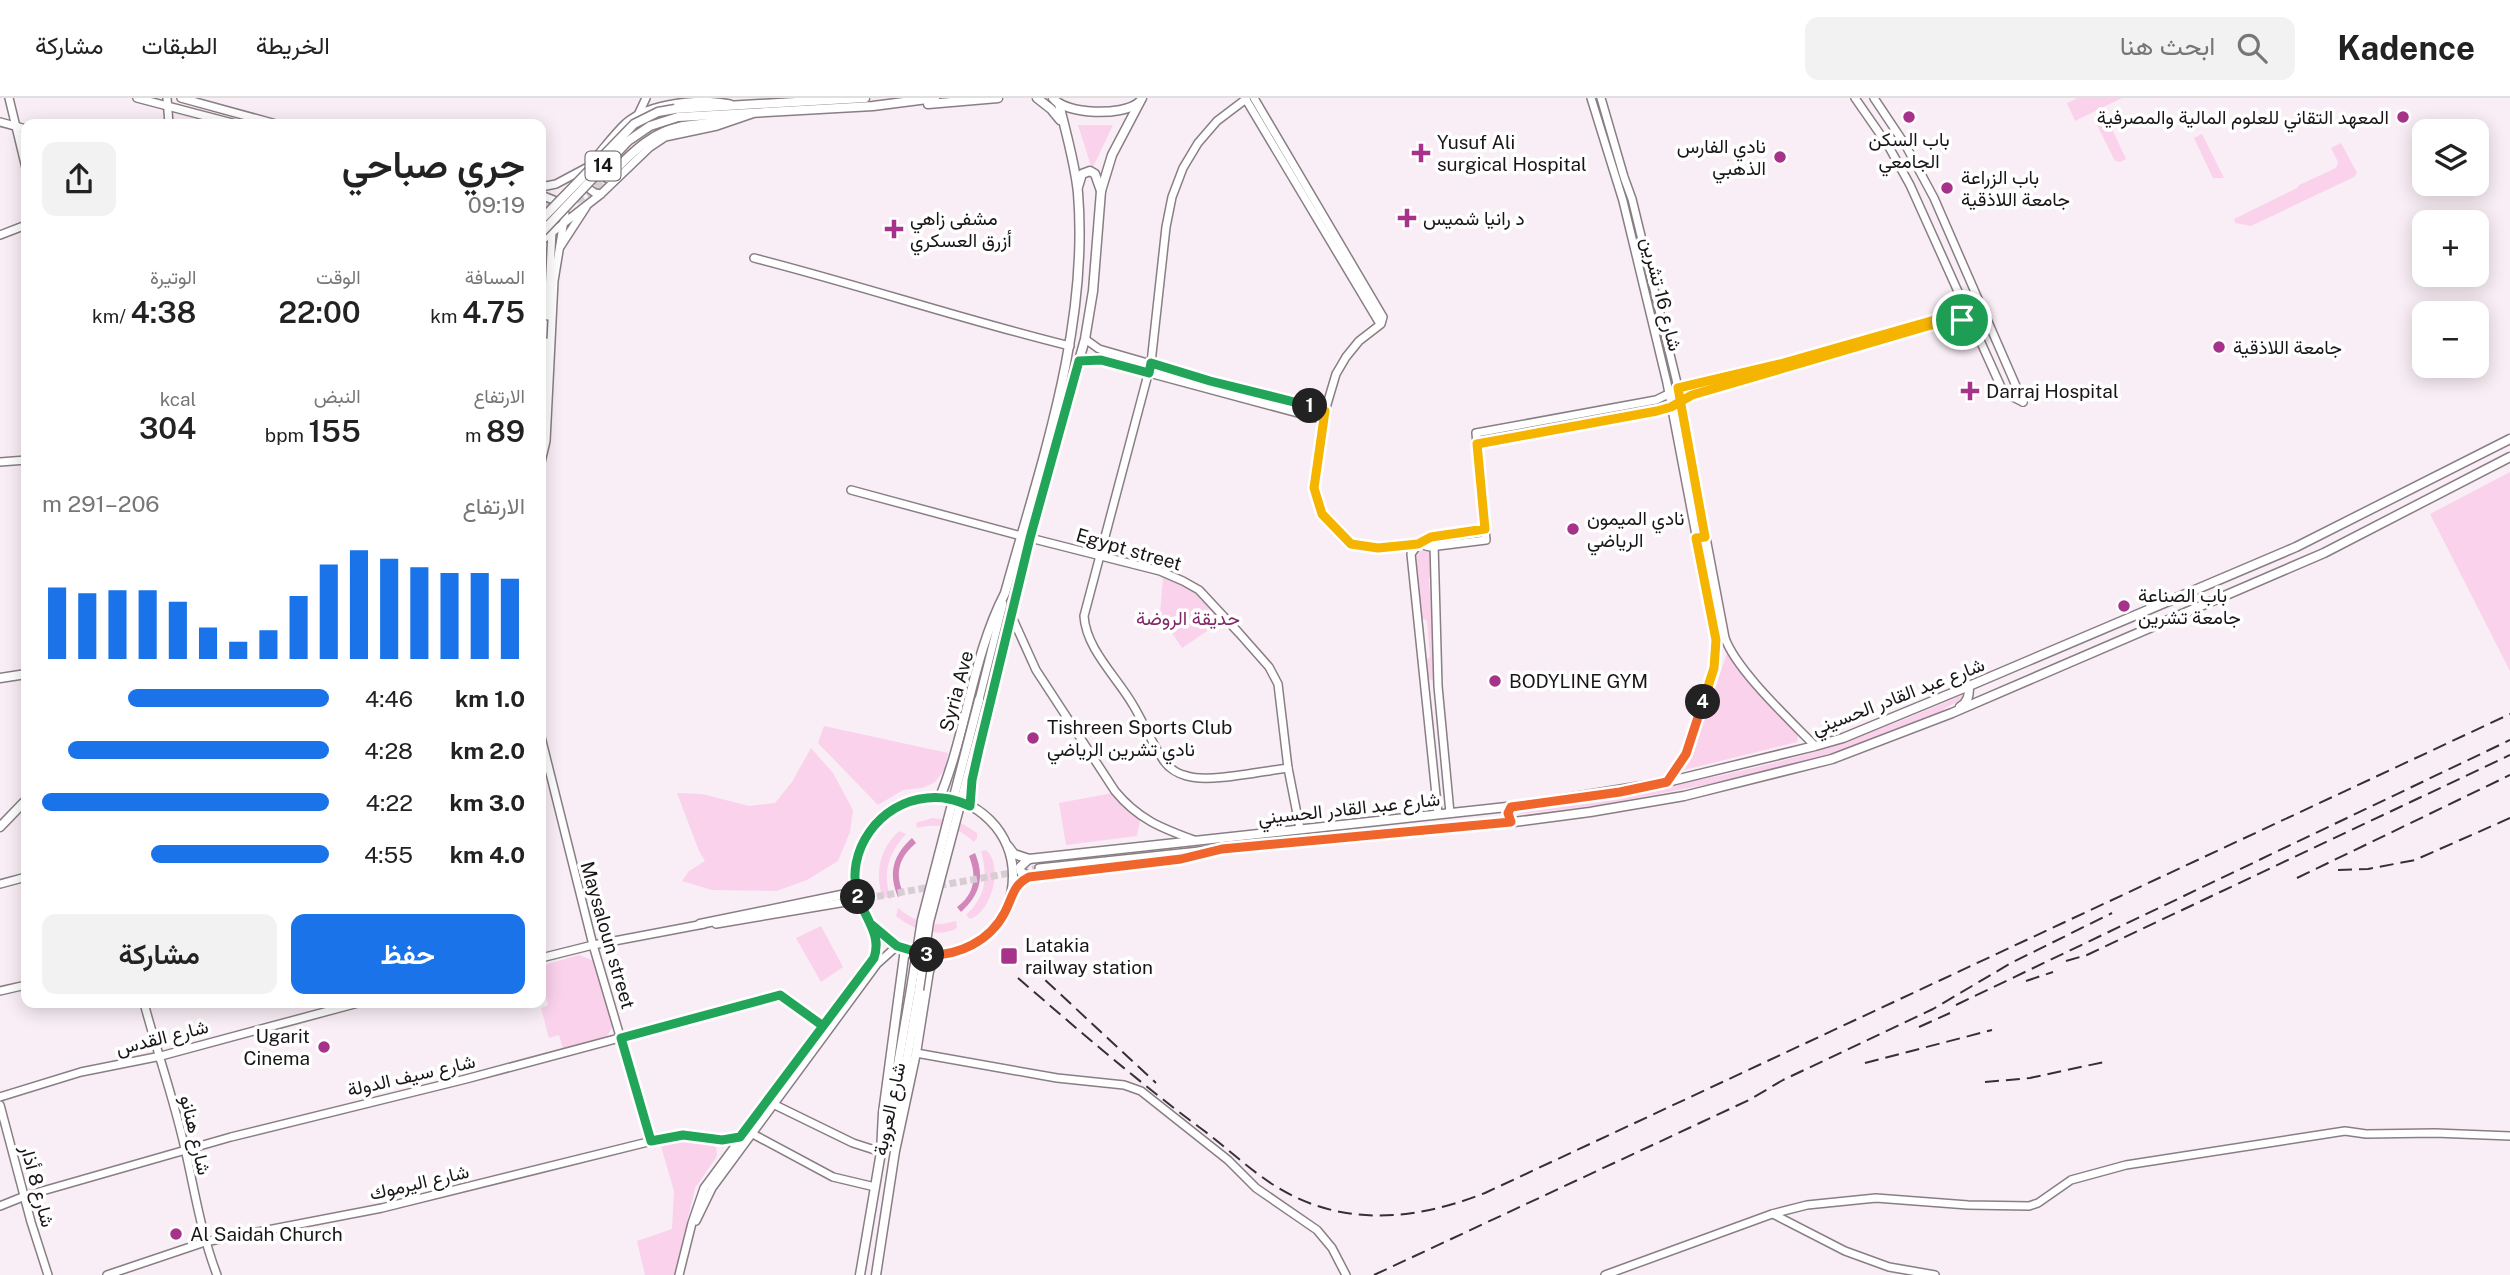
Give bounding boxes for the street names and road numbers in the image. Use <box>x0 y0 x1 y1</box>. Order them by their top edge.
road number: 14 <box>586 152 620 180</box>
street label: شارع 16 تشرين <box>1635 235 1687 354</box>
street label: Egypt street <box>1074 523 1184 575</box>
street label: Syria Ave <box>935 648 977 734</box>
street label: شارع عبد القادر الحسيني <box>1809 653 1989 744</box>
street label: شارع عبد القادر الحسيني <box>1257 787 1442 833</box>
street label: Maysaloun street <box>576 859 640 1011</box>
street label: شارع القدس <box>113 1015 211 1061</box>
street label: شارع سيف الدولة <box>345 1050 478 1102</box>
street label: شارع العروبة <box>868 1060 912 1158</box>
street label: شارع هنانو <box>174 1093 216 1178</box>
street label: شارع 8 أذار <box>14 1142 60 1230</box>
street label: شارع اليرموك <box>367 1160 471 1206</box>

